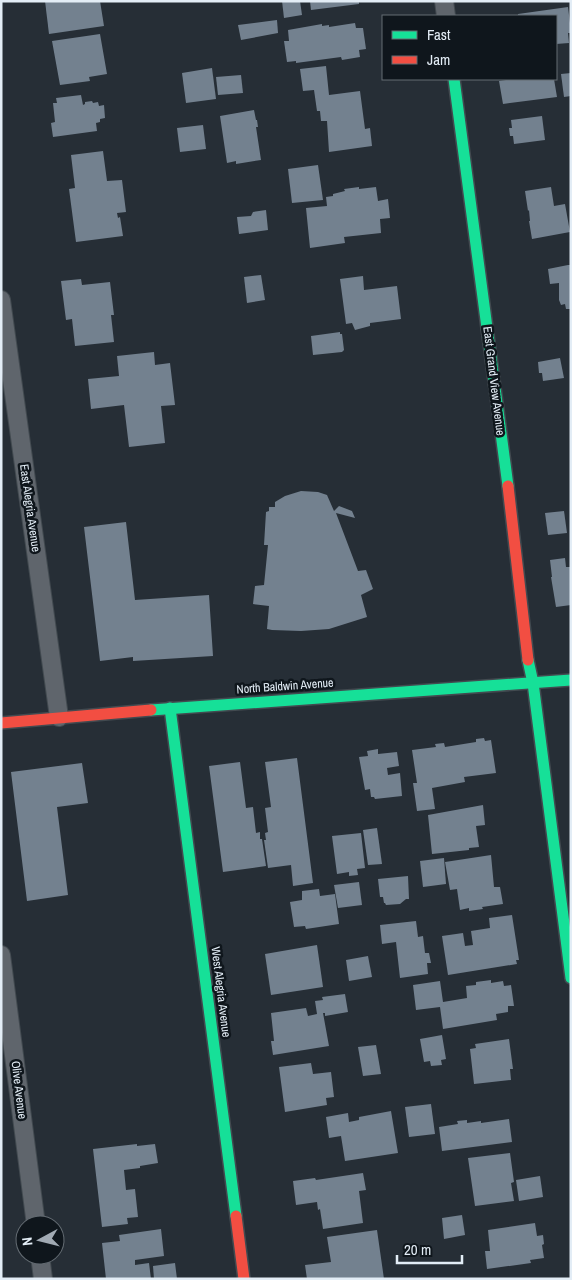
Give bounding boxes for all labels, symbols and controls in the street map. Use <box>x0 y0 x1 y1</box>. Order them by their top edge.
legend <box>382 15 557 80</box>
text: Fast <box>427 24 451 45</box>
text: Jam <box>427 49 450 70</box>
street label: East Grand View Avenue <box>479 326 509 436</box>
street label: East Alegria Avenue <box>16 463 44 553</box>
street label: North Baldwin Avenue <box>236 675 334 697</box>
street label: West Alegria Avenue <box>208 946 234 1038</box>
street label: Olive Avenue <box>8 1060 30 1120</box>
north arrow <box>15 1215 65 1265</box>
scale bar <box>397 1232 462 1264</box>
text: N <box>18 1236 37 1247</box>
text: 20 m <box>404 1239 431 1260</box>

